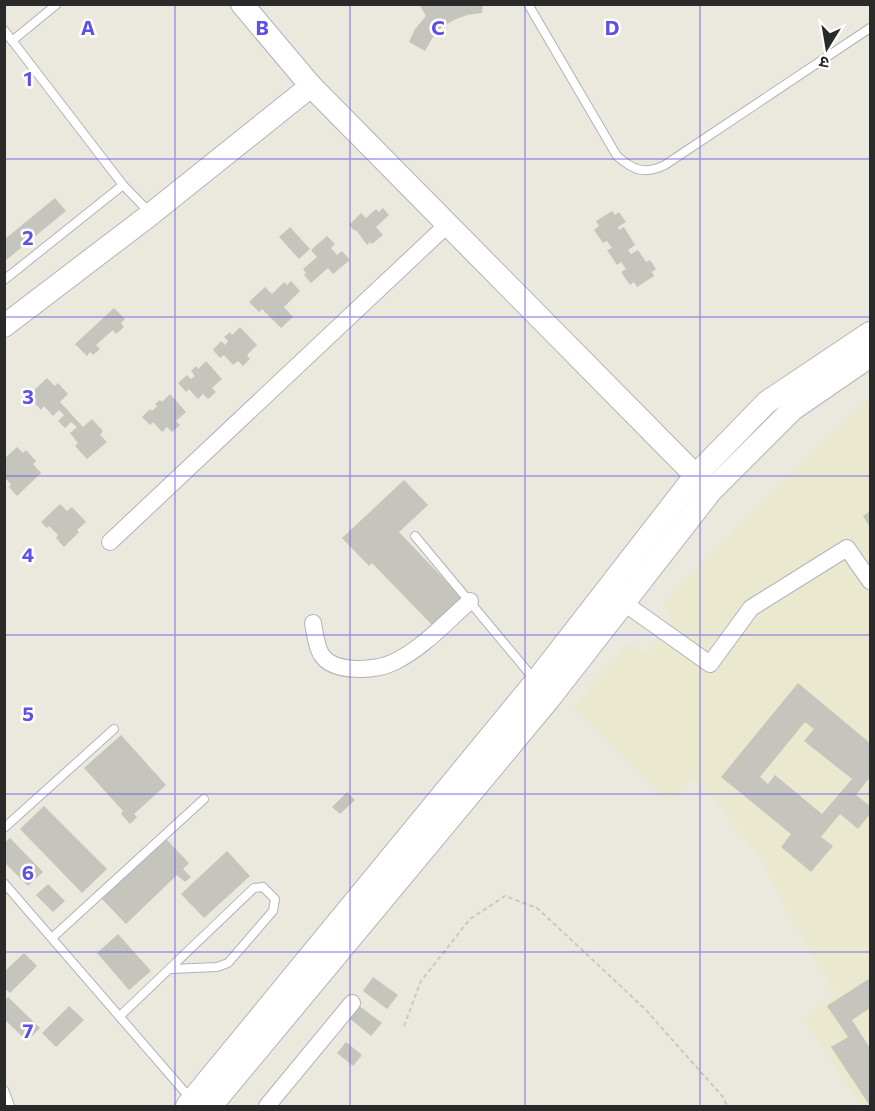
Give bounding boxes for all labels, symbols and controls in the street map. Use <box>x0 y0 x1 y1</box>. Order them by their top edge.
text: A <box>81 15 95 39</box>
text: B <box>255 15 269 39</box>
text: C <box>431 15 445 39</box>
text: D <box>605 15 619 39</box>
north arrow <box>797 18 857 78</box>
text: उ <box>817 53 830 73</box>
text: 1 <box>23 66 33 90</box>
text: 2 <box>22 225 34 249</box>
text: 3 <box>22 384 34 408</box>
text: 4 <box>22 542 34 566</box>
text: 5 <box>22 701 34 725</box>
text: 6 <box>22 860 34 884</box>
text: 7 <box>23 1018 34 1042</box>

